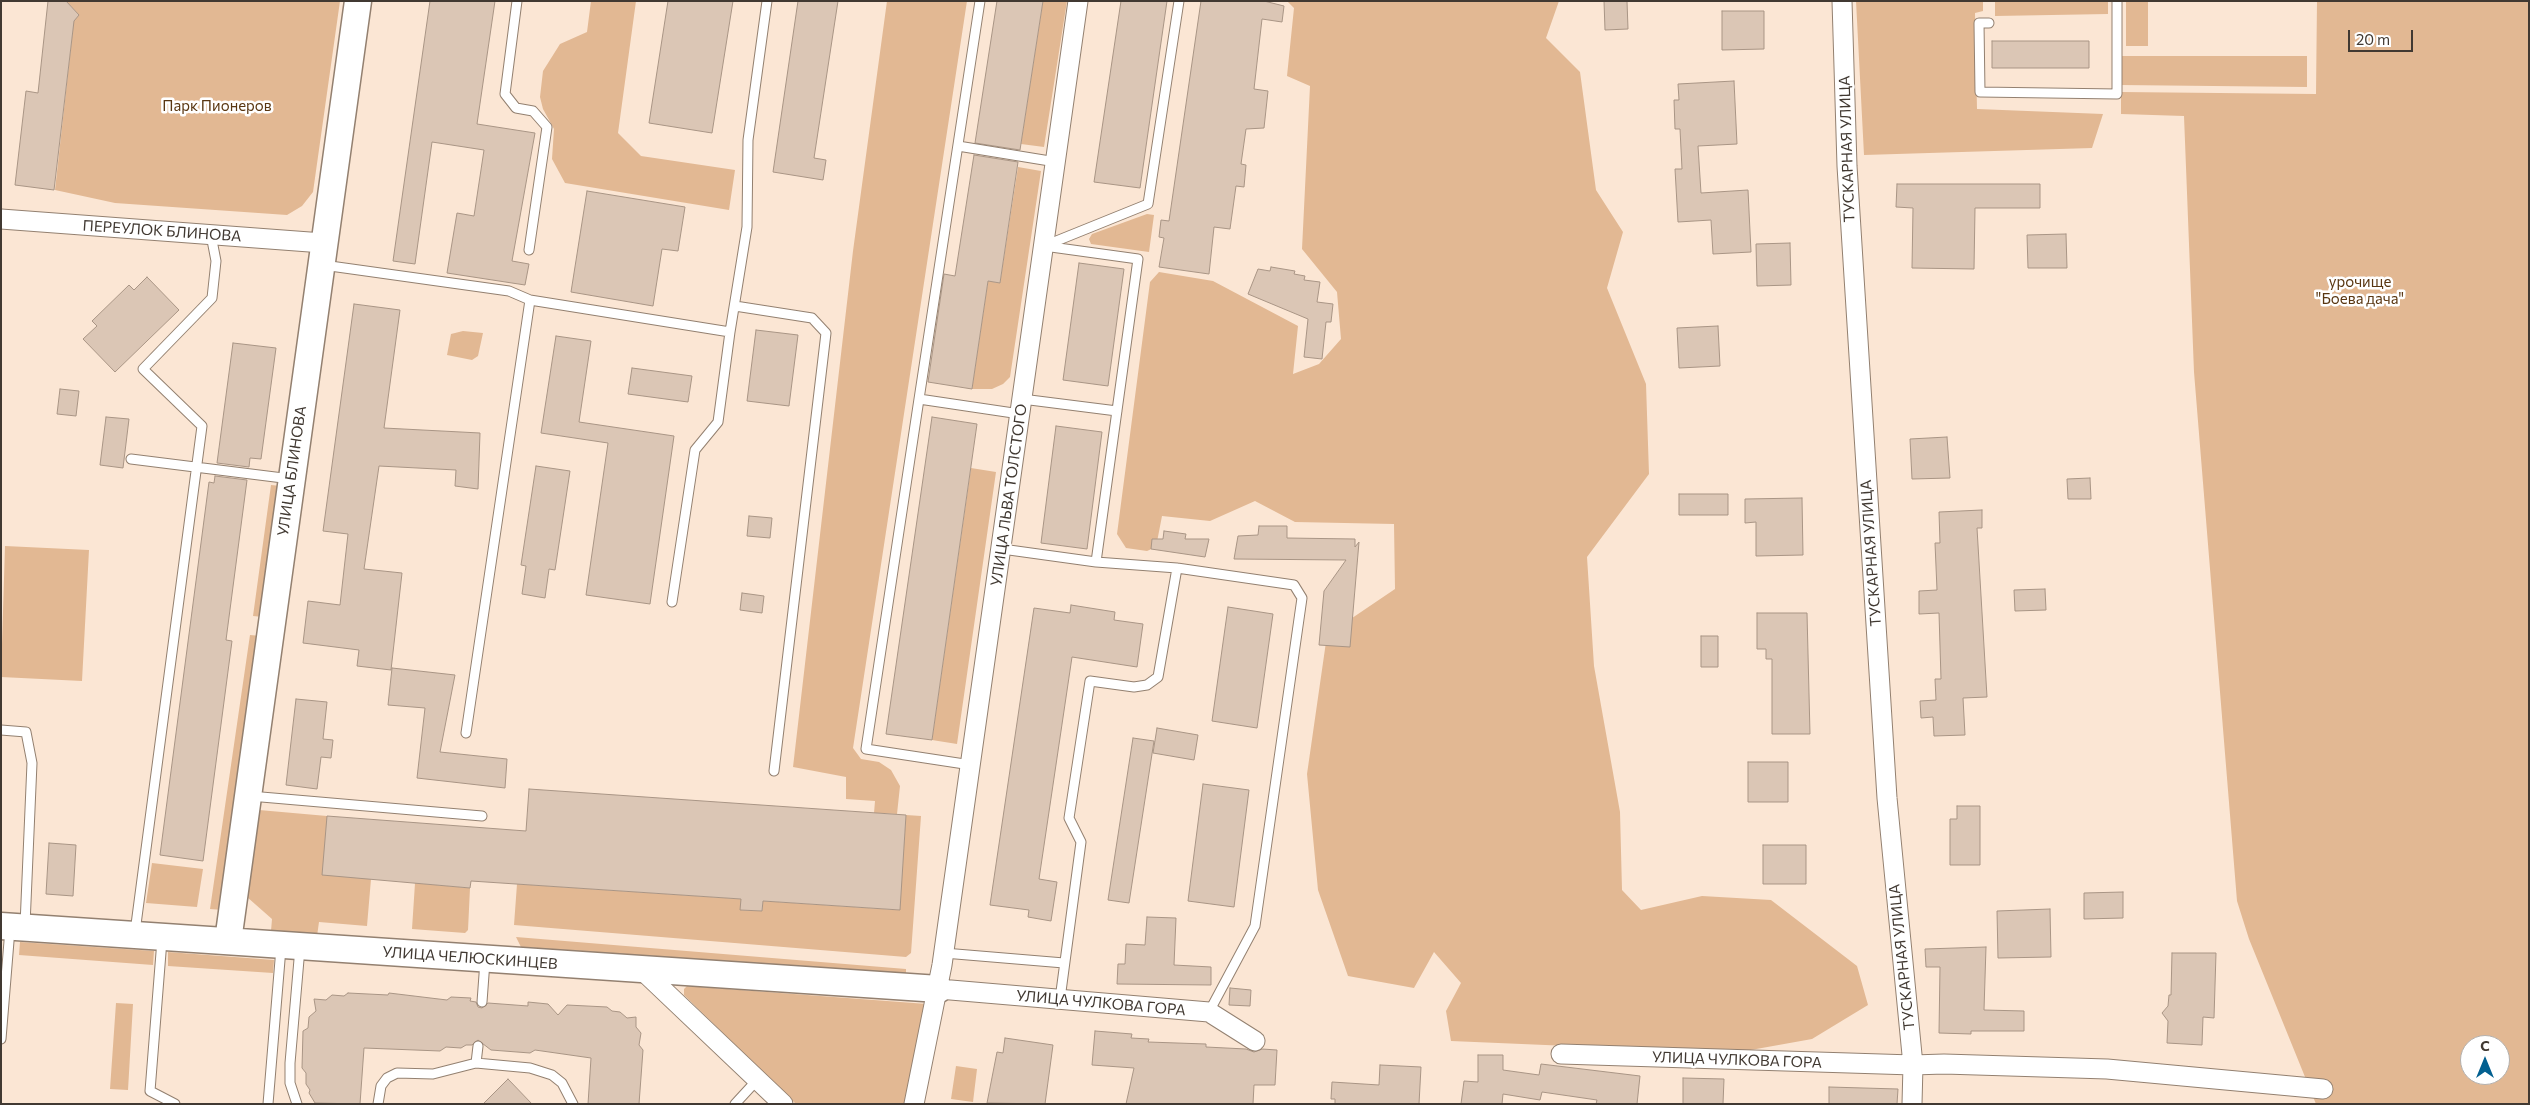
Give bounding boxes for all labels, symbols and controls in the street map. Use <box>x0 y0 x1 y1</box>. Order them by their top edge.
scale bar <box>2350 20 2415 52</box>
text: 20 m <box>2356 30 2390 48</box>
street label: ТУСКАРНАЯ УЛИЦА <box>1835 75 1859 223</box>
park label: Парк Пионеров <box>162 97 272 115</box>
street label: ПЕРЕУЛОК БЛИНОВА <box>82 216 242 246</box>
park label: урочище "Боева дача" <box>2316 273 2404 308</box>
street label: УЛИЦА ЛЬВА ТОЛСТОГО <box>987 403 1031 587</box>
street label: УЛИЦА БЛИНОВА <box>274 405 310 537</box>
street label: ТУСКАРНАЯ УЛИЦА <box>1857 479 1885 627</box>
street label: ТУСКАРНАЯ УЛИЦА <box>1885 883 1919 1031</box>
street label: УЛИЦА ЧЕЛЮСКИНЦЕВ <box>382 943 558 973</box>
street label: УЛИЦА ЧУЛКОВА ГОРА <box>1016 987 1186 1019</box>
north arrow <box>2460 1035 2510 1085</box>
text: С <box>2480 1037 2490 1054</box>
street label: УЛИЦА ЧУЛКОВА ГОРА <box>1652 1048 1822 1072</box>

